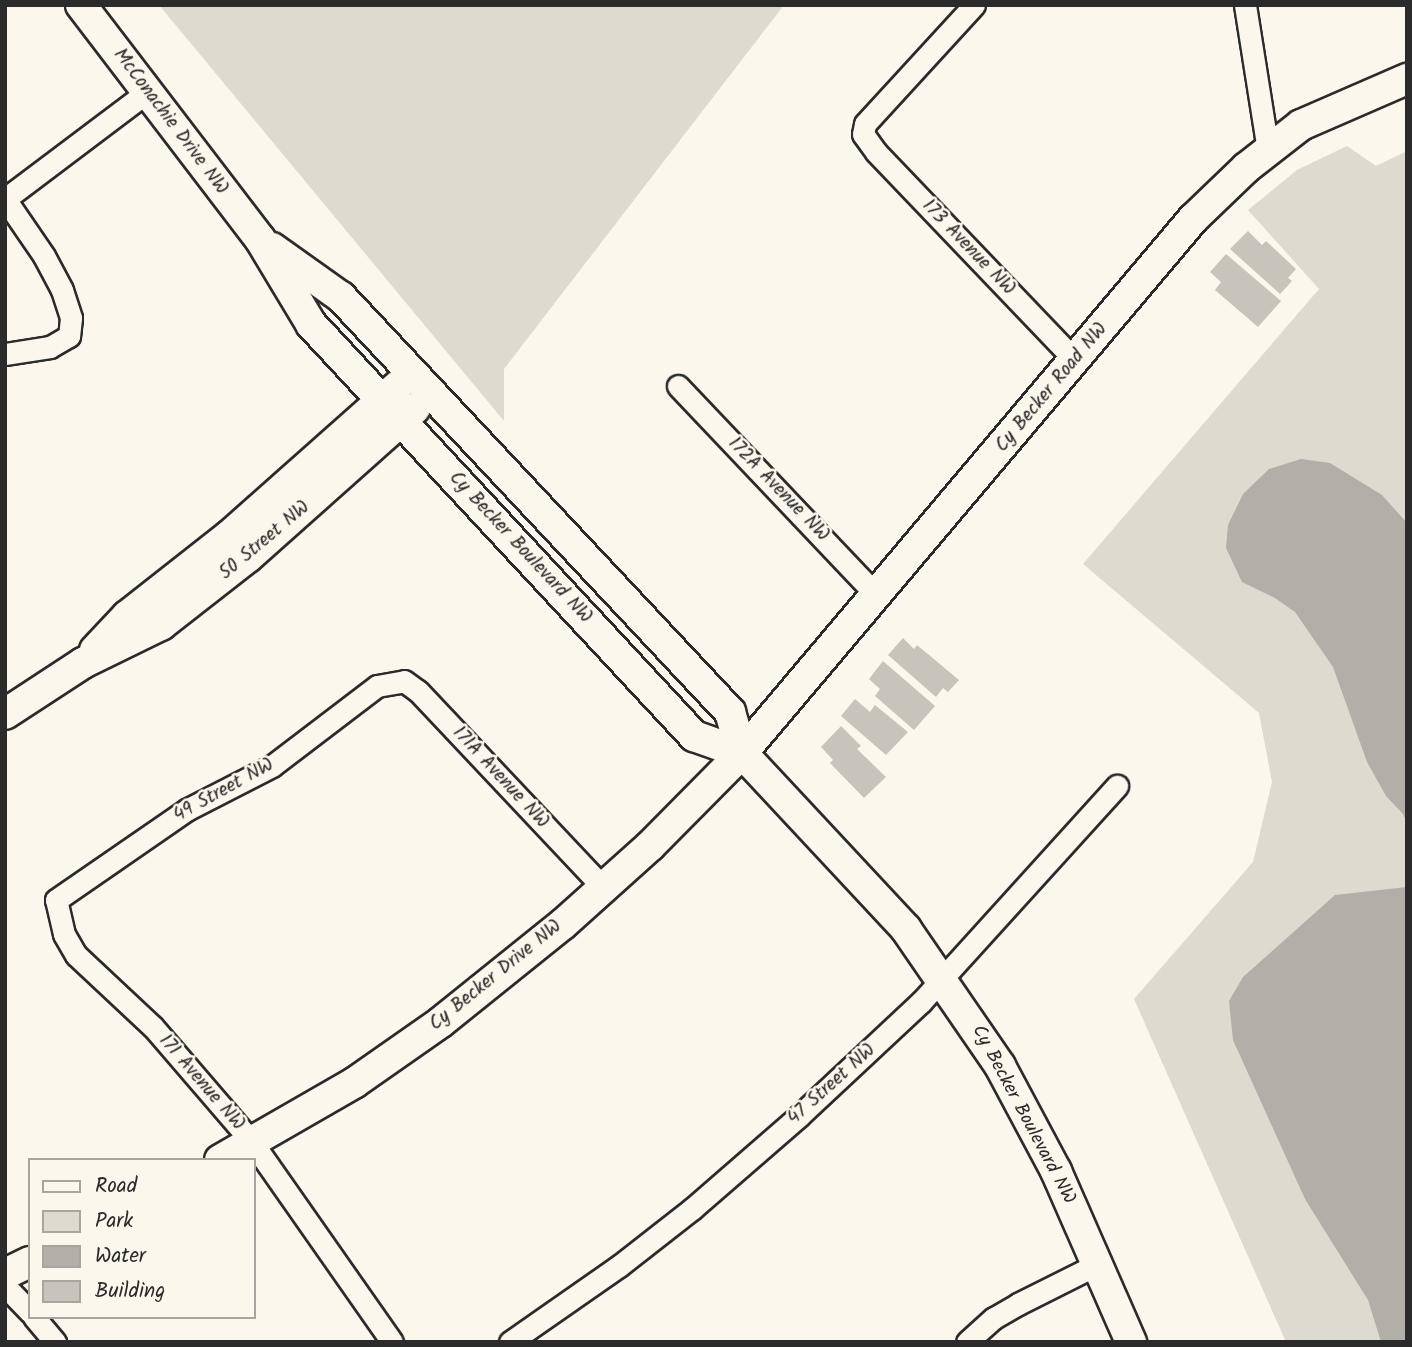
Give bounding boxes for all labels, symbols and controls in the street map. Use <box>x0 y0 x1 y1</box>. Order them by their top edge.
street label: McConachie Drive NW <box>108 45 232 199</box>
street label: 173 Avenue NW <box>917 195 1019 301</box>
street label: Cy Becker Road NW <box>991 319 1113 457</box>
street label: 172A Avenue NW <box>722 433 834 547</box>
street label: Cy Becker Boulevard NW <box>444 467 596 629</box>
street label: 50 Street NW <box>215 497 315 585</box>
street label: 171A Avenue NW <box>447 722 553 834</box>
street label: 49 Street NW <box>170 754 278 828</box>
street label: Cy Becker Drive NW <box>425 916 567 1036</box>
street label: Cy Becker Boulevard NW <box>966 1022 1080 1208</box>
street label: 171 Avenue NW <box>153 1030 249 1136</box>
street label: 47 Street NW <box>783 1040 881 1130</box>
legend <box>28 1158 256 1319</box>
text: Road <box>95 1170 137 1203</box>
text: Park <box>95 1205 133 1238</box>
text: Water <box>95 1240 146 1273</box>
text: Building <box>95 1275 165 1308</box>

